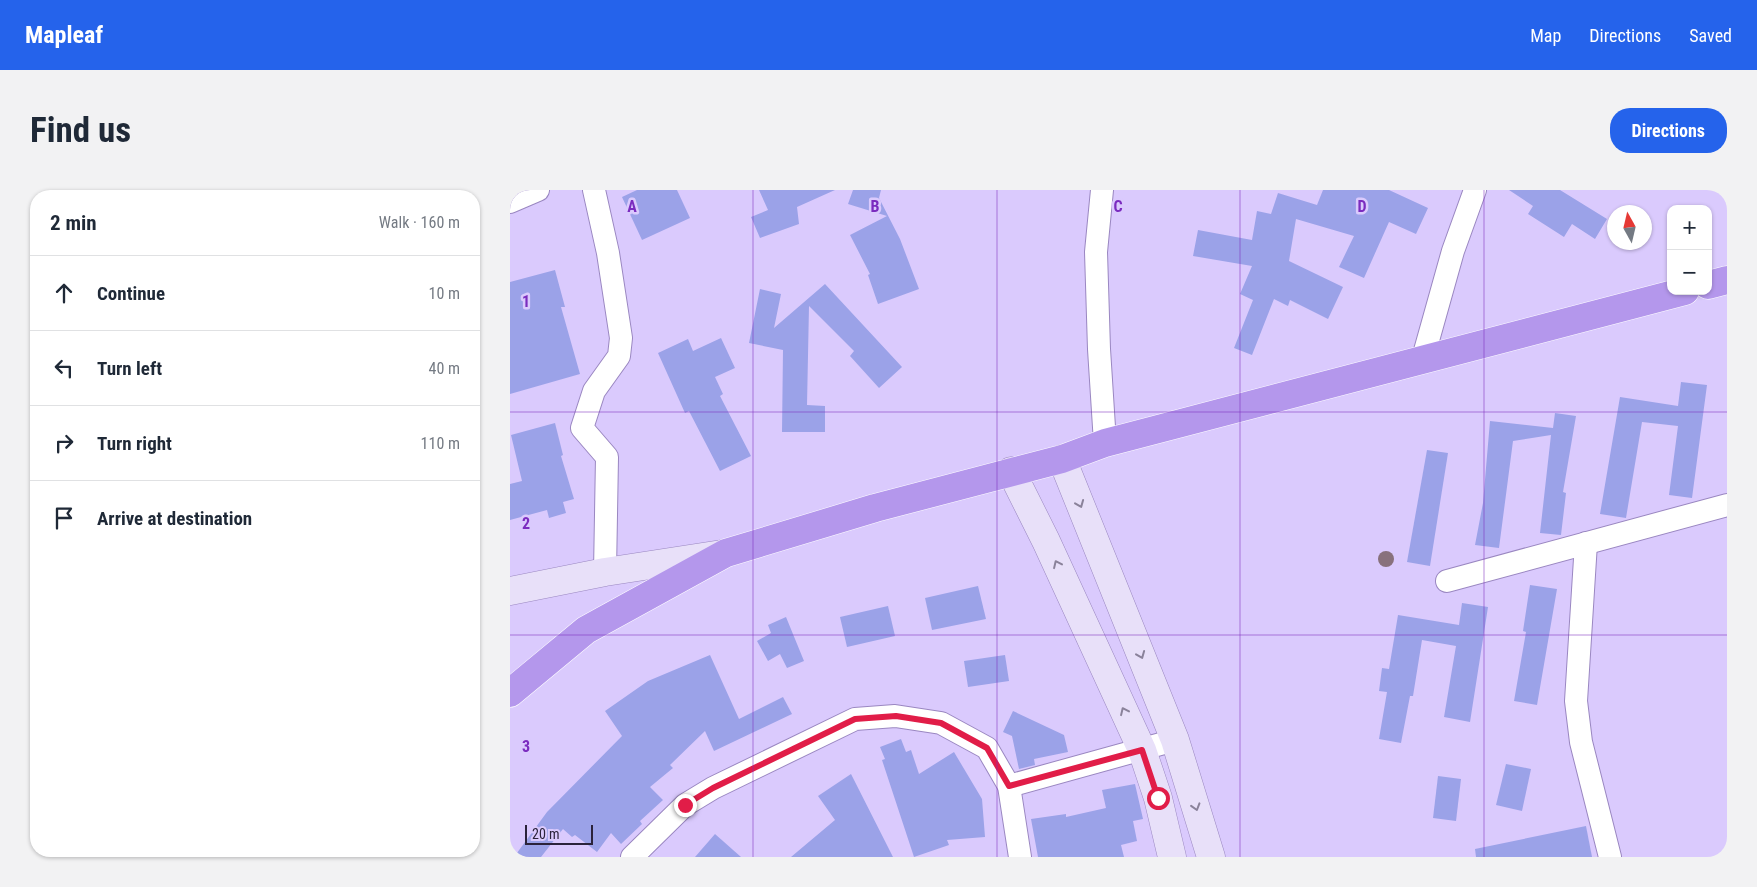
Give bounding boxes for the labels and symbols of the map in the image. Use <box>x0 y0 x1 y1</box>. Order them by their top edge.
text: A <box>627 197 637 216</box>
text: B <box>871 197 880 216</box>
text: C <box>1113 197 1123 216</box>
text: D <box>1357 197 1367 216</box>
north arrow <box>1607 205 1652 250</box>
text: 1 <box>522 292 530 311</box>
one-way arrow <box>1074 499 1084 508</box>
text: 2 <box>522 514 530 533</box>
one-way arrow <box>1052 560 1063 569</box>
one-way arrow <box>1135 650 1145 658</box>
one-way arrow <box>1121 708 1131 717</box>
text: 3 <box>522 737 530 756</box>
route start <box>1147 787 1170 810</box>
route end <box>674 794 697 817</box>
one-way arrow <box>1190 803 1200 811</box>
scale bar <box>525 822 592 845</box>

